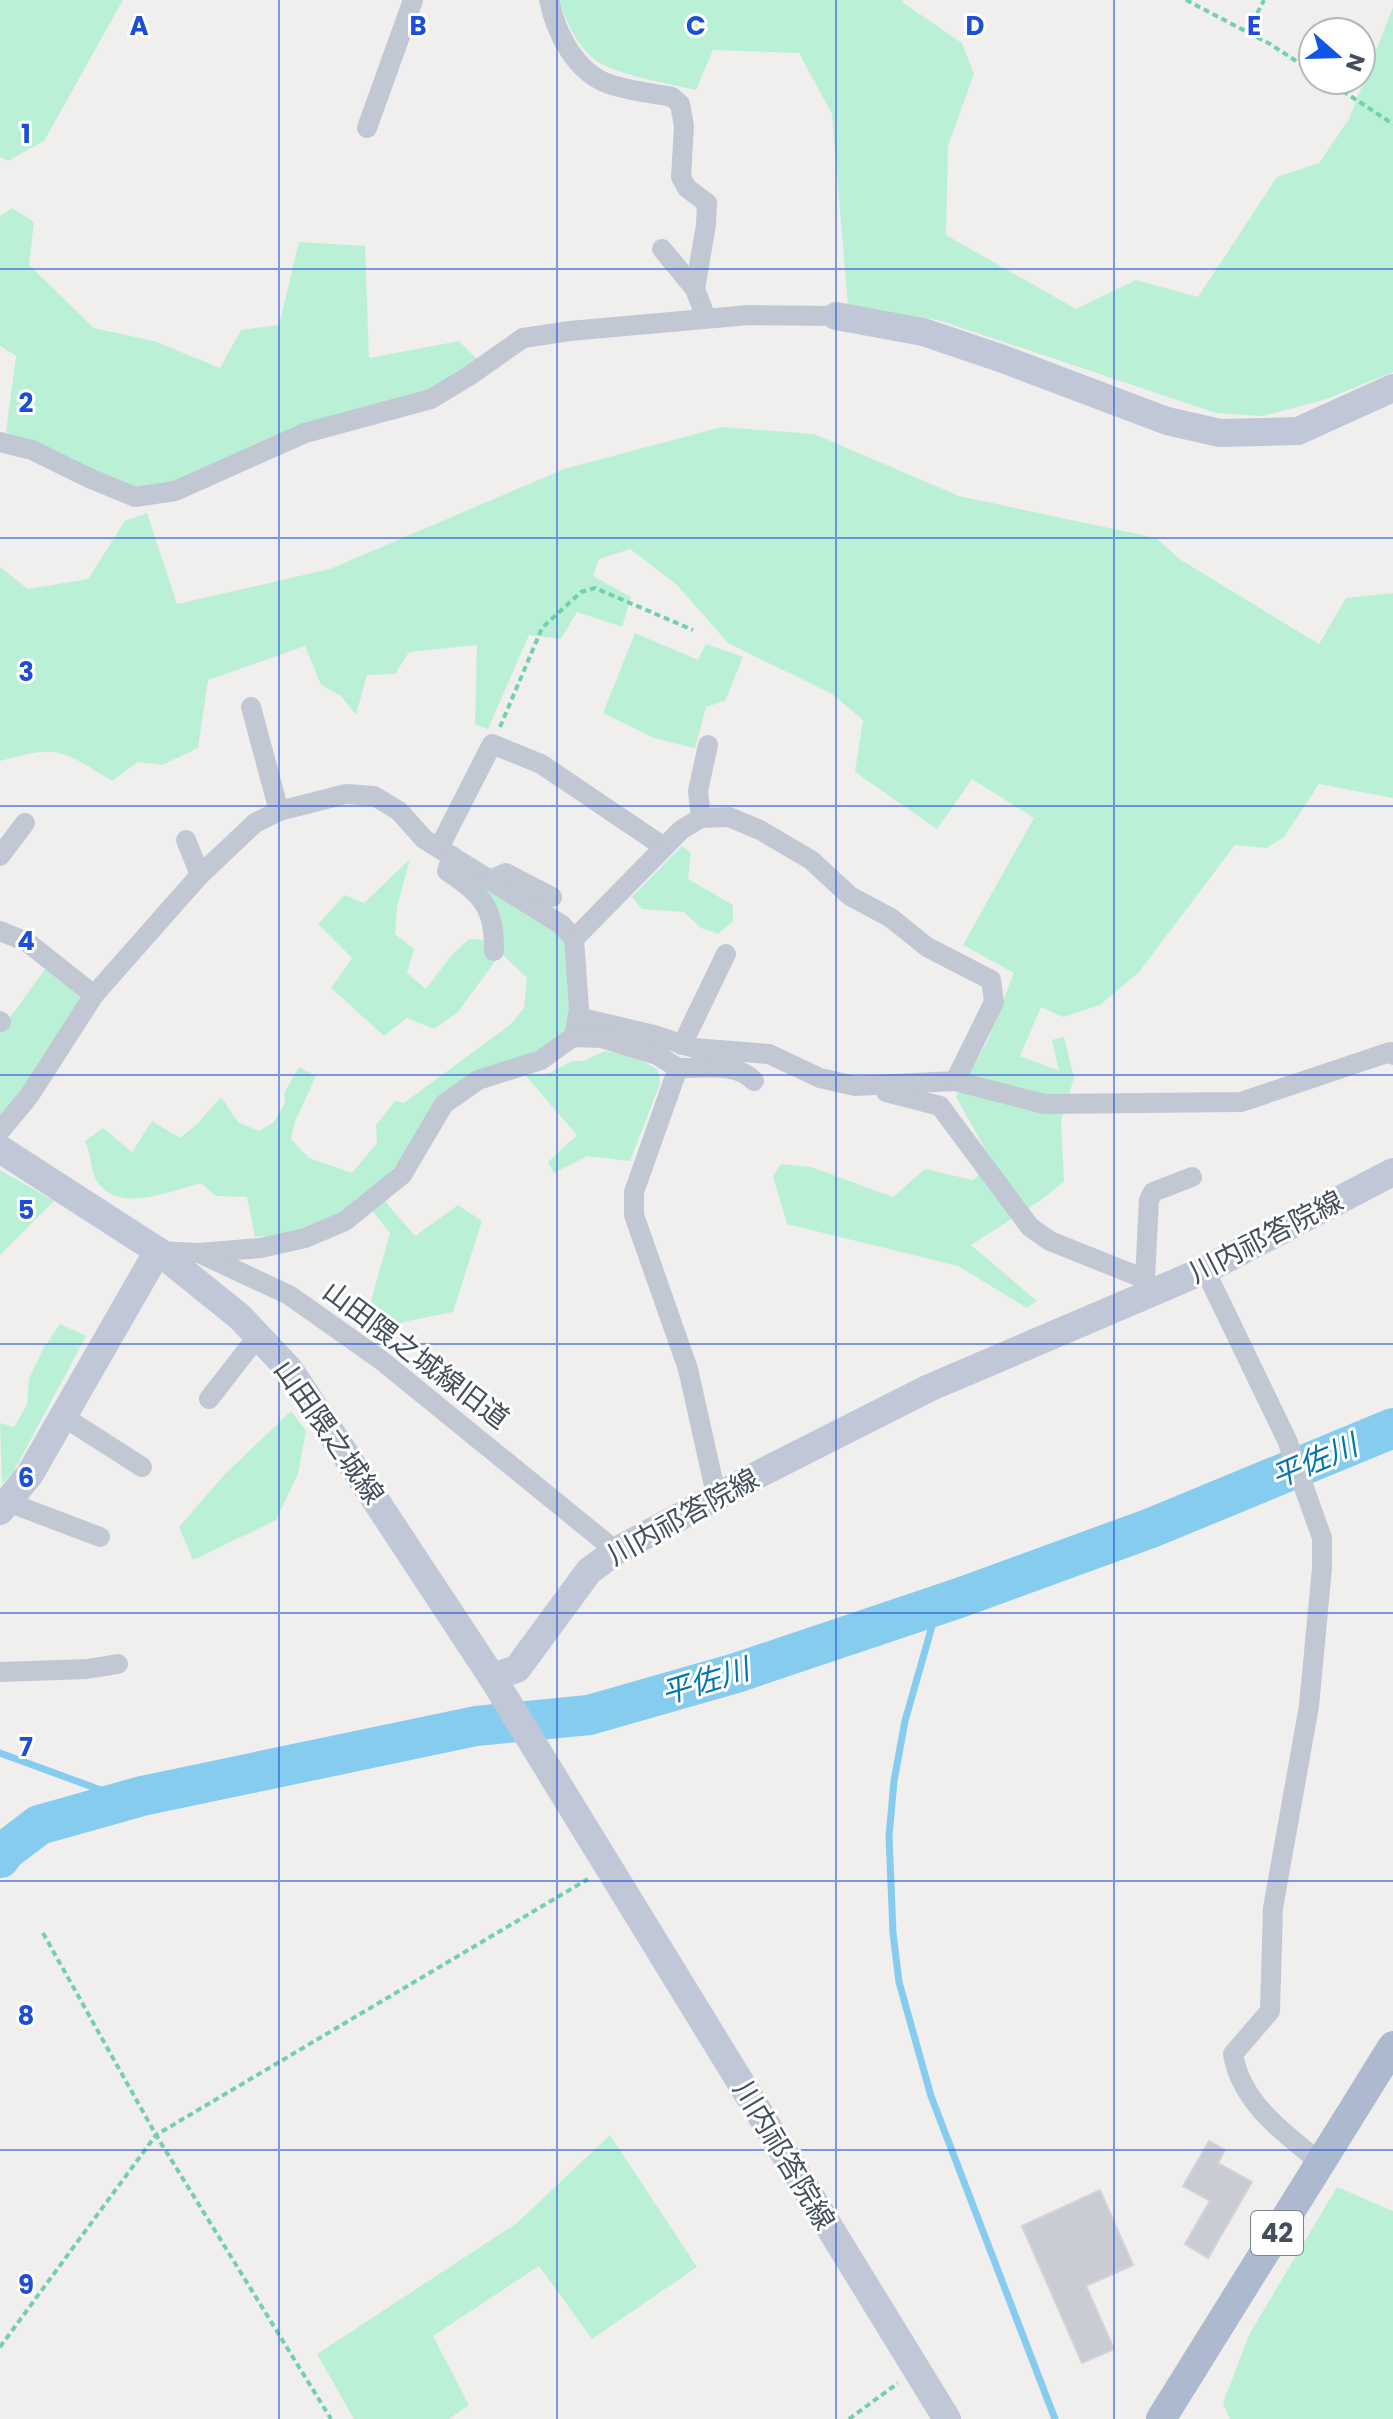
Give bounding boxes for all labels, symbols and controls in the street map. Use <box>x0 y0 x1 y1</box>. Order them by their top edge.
text: A <box>129 8 149 44</box>
text: B <box>409 8 427 44</box>
text: C <box>686 8 706 44</box>
text: D <box>966 8 985 44</box>
text: E <box>1247 8 1261 44</box>
north arrow <box>1297 16 1377 96</box>
text: N <box>1338 50 1373 76</box>
text: 1 <box>21 116 31 152</box>
text: 2 <box>19 385 34 421</box>
text: 3 <box>18 654 34 690</box>
text: 4 <box>17 923 35 959</box>
street label: 川内祁答院線 <box>1182 1181 1350 1293</box>
text: 5 <box>18 1192 34 1228</box>
street label: 山田隈之城線旧道 <box>316 1274 516 1436</box>
street label: 山田隈之城線 <box>267 1354 391 1510</box>
water label: 平佐川 <box>1264 1422 1367 1498</box>
street label: 川内祁答院線 <box>600 1459 766 1575</box>
text: 6 <box>18 1460 34 1496</box>
water label: 平佐川 <box>656 1646 757 1715</box>
text: 7 <box>19 1729 33 1765</box>
text: 8 <box>18 1998 34 2034</box>
street label: 川内祁答院線 <box>724 2073 844 2237</box>
road number: 42 <box>1251 2211 1303 2255</box>
text: 9 <box>18 2267 34 2303</box>

